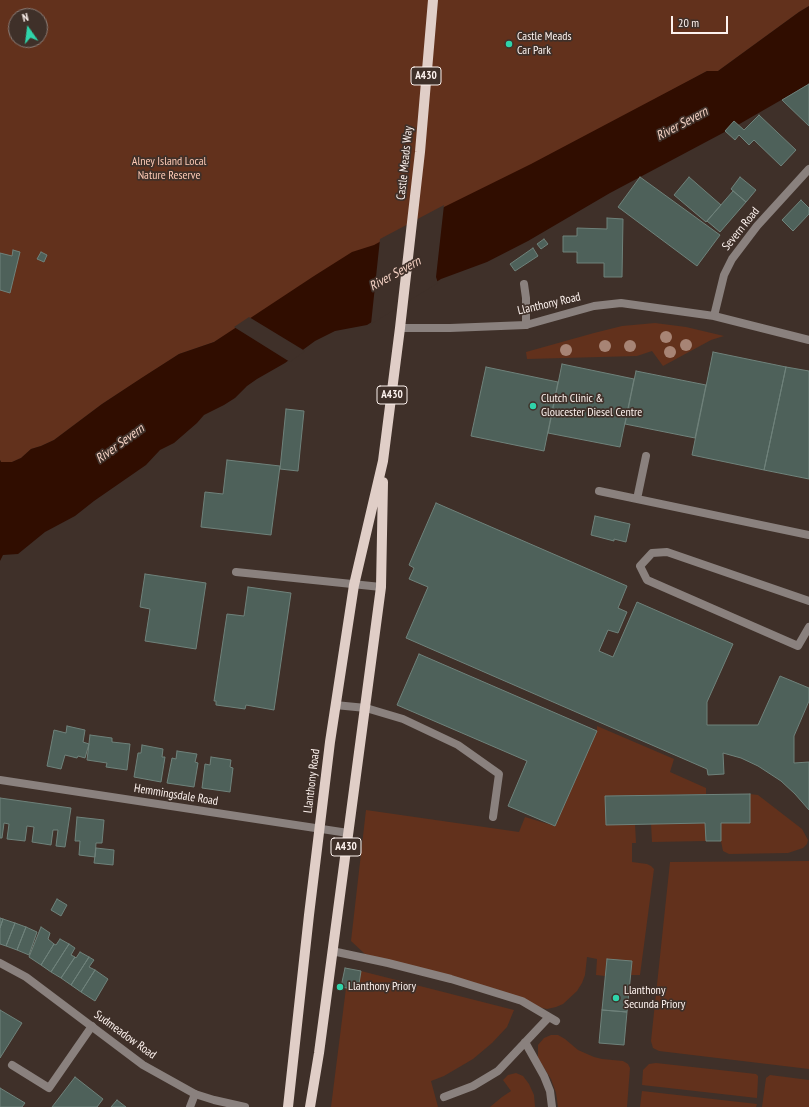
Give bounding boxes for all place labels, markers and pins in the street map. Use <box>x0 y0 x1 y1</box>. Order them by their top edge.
place label: Castle Meads Car Park <box>517 30 571 58</box>
marker: Castle Meads Car Park <box>504 39 514 49</box>
place label: Clutch Clinic & Gloucester Diesel Centre <box>541 392 642 420</box>
marker: Clutch Clinic & Gloucester Diesel Centre <box>528 401 538 411</box>
place label: Llanthony Priory <box>348 980 416 994</box>
marker: Llanthony Priory <box>335 982 345 992</box>
place label: Llanthony Secunda Priory <box>624 984 685 1012</box>
marker: Llanthony Secunda Priory <box>611 993 621 1003</box>

